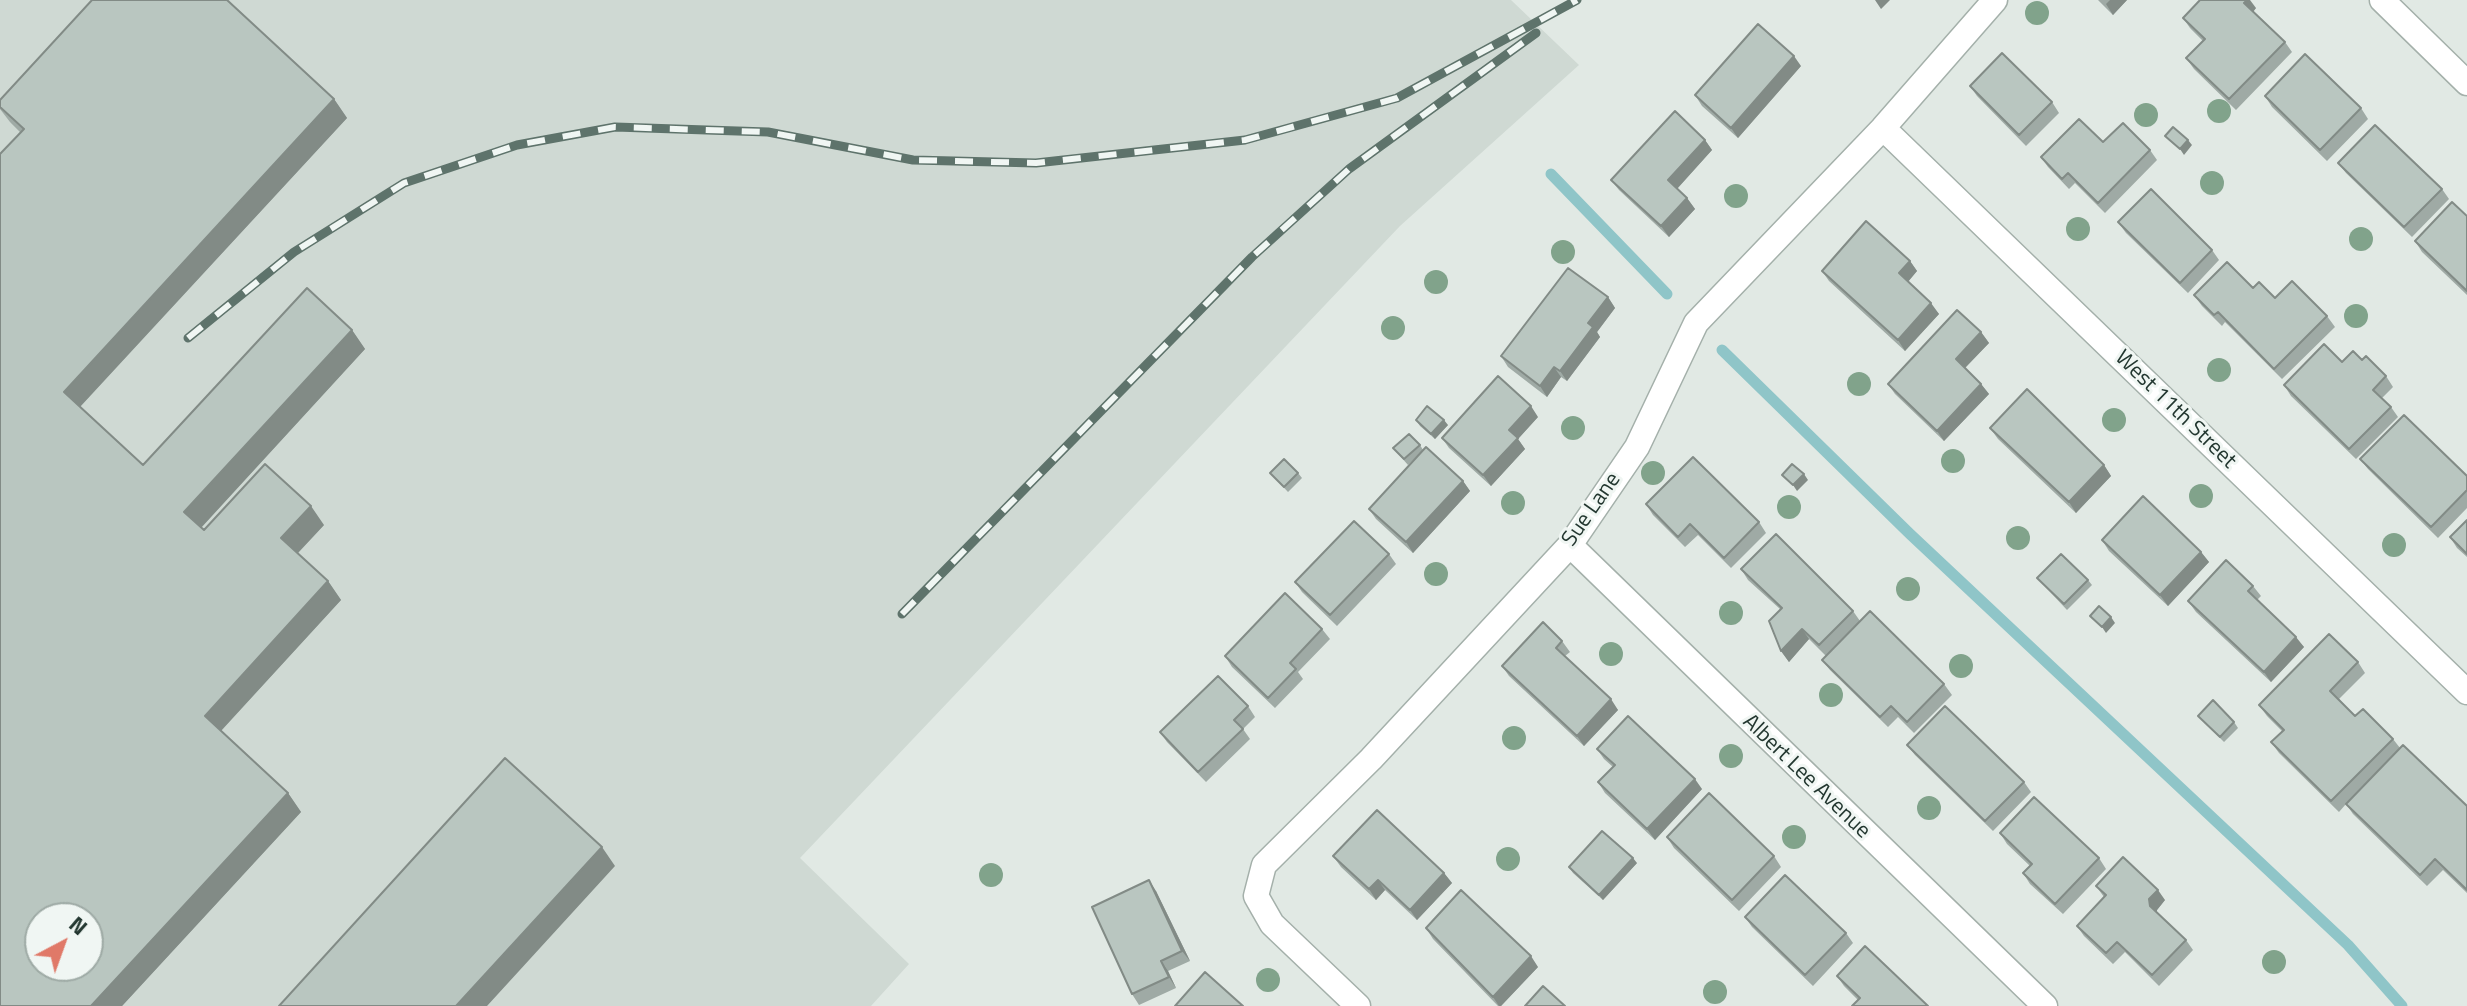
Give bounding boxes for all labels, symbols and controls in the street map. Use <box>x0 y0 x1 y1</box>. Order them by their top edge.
street label: West 11th Street <box>2109 345 2241 475</box>
street label: Sue Lane <box>1557 468 1627 552</box>
street label: Albert Lee Avenue <box>1737 709 1875 845</box>
north arrow <box>24 902 104 982</box>
text: N <box>62 908 95 943</box>

